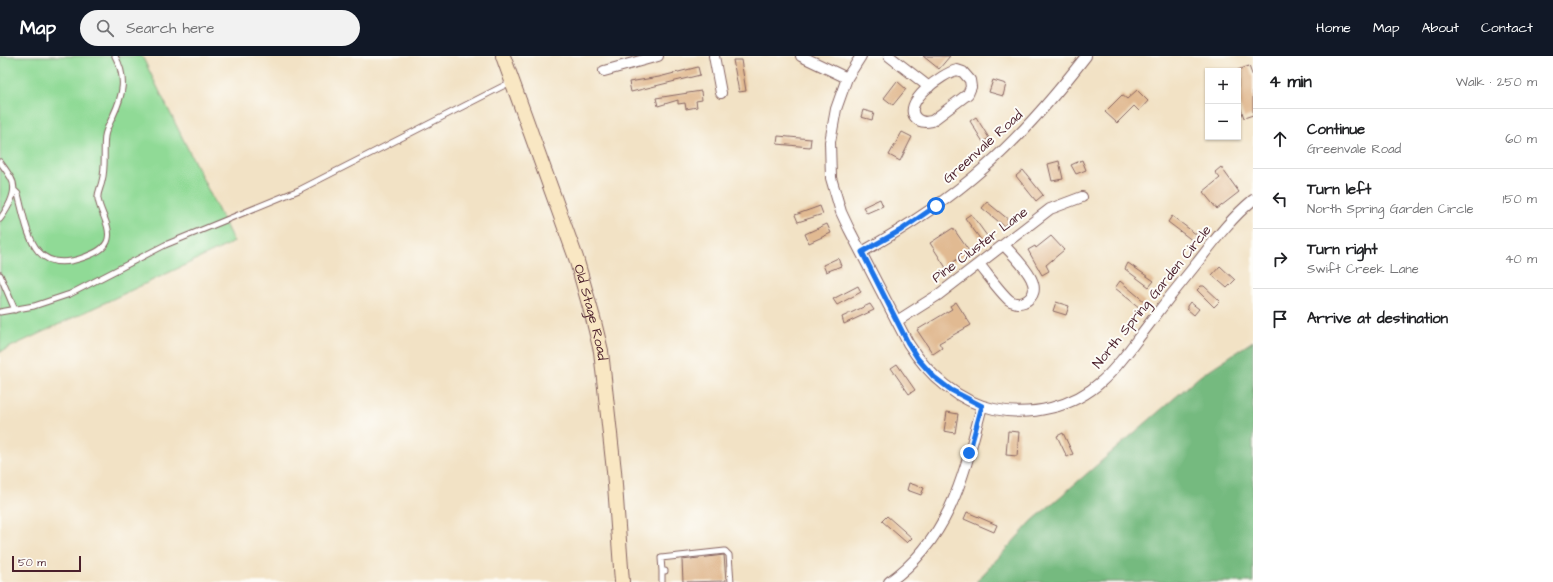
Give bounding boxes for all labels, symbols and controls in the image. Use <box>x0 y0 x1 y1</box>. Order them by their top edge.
search box <box>80 10 360 46</box>
text: Map <box>20 15 56 42</box>
icon: search <box>94 17 116 39</box>
text: Search here <box>126 18 215 39</box>
text: Home <box>1316 18 1351 38</box>
text: Map <box>1373 18 1399 38</box>
text: About <box>1421 18 1459 38</box>
text: Contact <box>1481 18 1533 38</box>
map controls <box>1205 68 1241 140</box>
button: + <box>1205 68 1241 104</box>
text: 4 min <box>1269 70 1312 94</box>
text: Walk · 250 m <box>1456 73 1537 91</box>
button: − <box>1205 104 1241 140</box>
street label: Greenvale Road <box>939 106 1027 188</box>
text: Continue <box>1307 119 1365 140</box>
icon: ahead <box>1269 128 1291 150</box>
text: 60 m <box>1505 130 1537 148</box>
text: Greenvale Road <box>1307 140 1401 158</box>
text: Turn left <box>1307 179 1371 200</box>
icon: left <box>1269 188 1291 210</box>
text: 150 m <box>1503 190 1537 208</box>
route start <box>927 197 945 215</box>
text: North Spring Garden Circle <box>1307 200 1474 218</box>
street label: Pine Cluster Lane <box>928 202 1032 288</box>
street label: North Spring Garden Circle <box>1088 221 1216 373</box>
text: Turn right <box>1307 239 1378 260</box>
icon: right <box>1269 248 1291 270</box>
text: 40 m <box>1505 250 1537 268</box>
text: Swift Creek Lane <box>1307 260 1419 278</box>
street label: Old Stage Road <box>568 262 612 361</box>
icon: arrive <box>1269 308 1291 330</box>
text: Arrive at destination <box>1307 308 1448 329</box>
route end <box>960 444 978 462</box>
scale bar <box>12 554 81 573</box>
text: 50 m <box>18 555 46 570</box>

